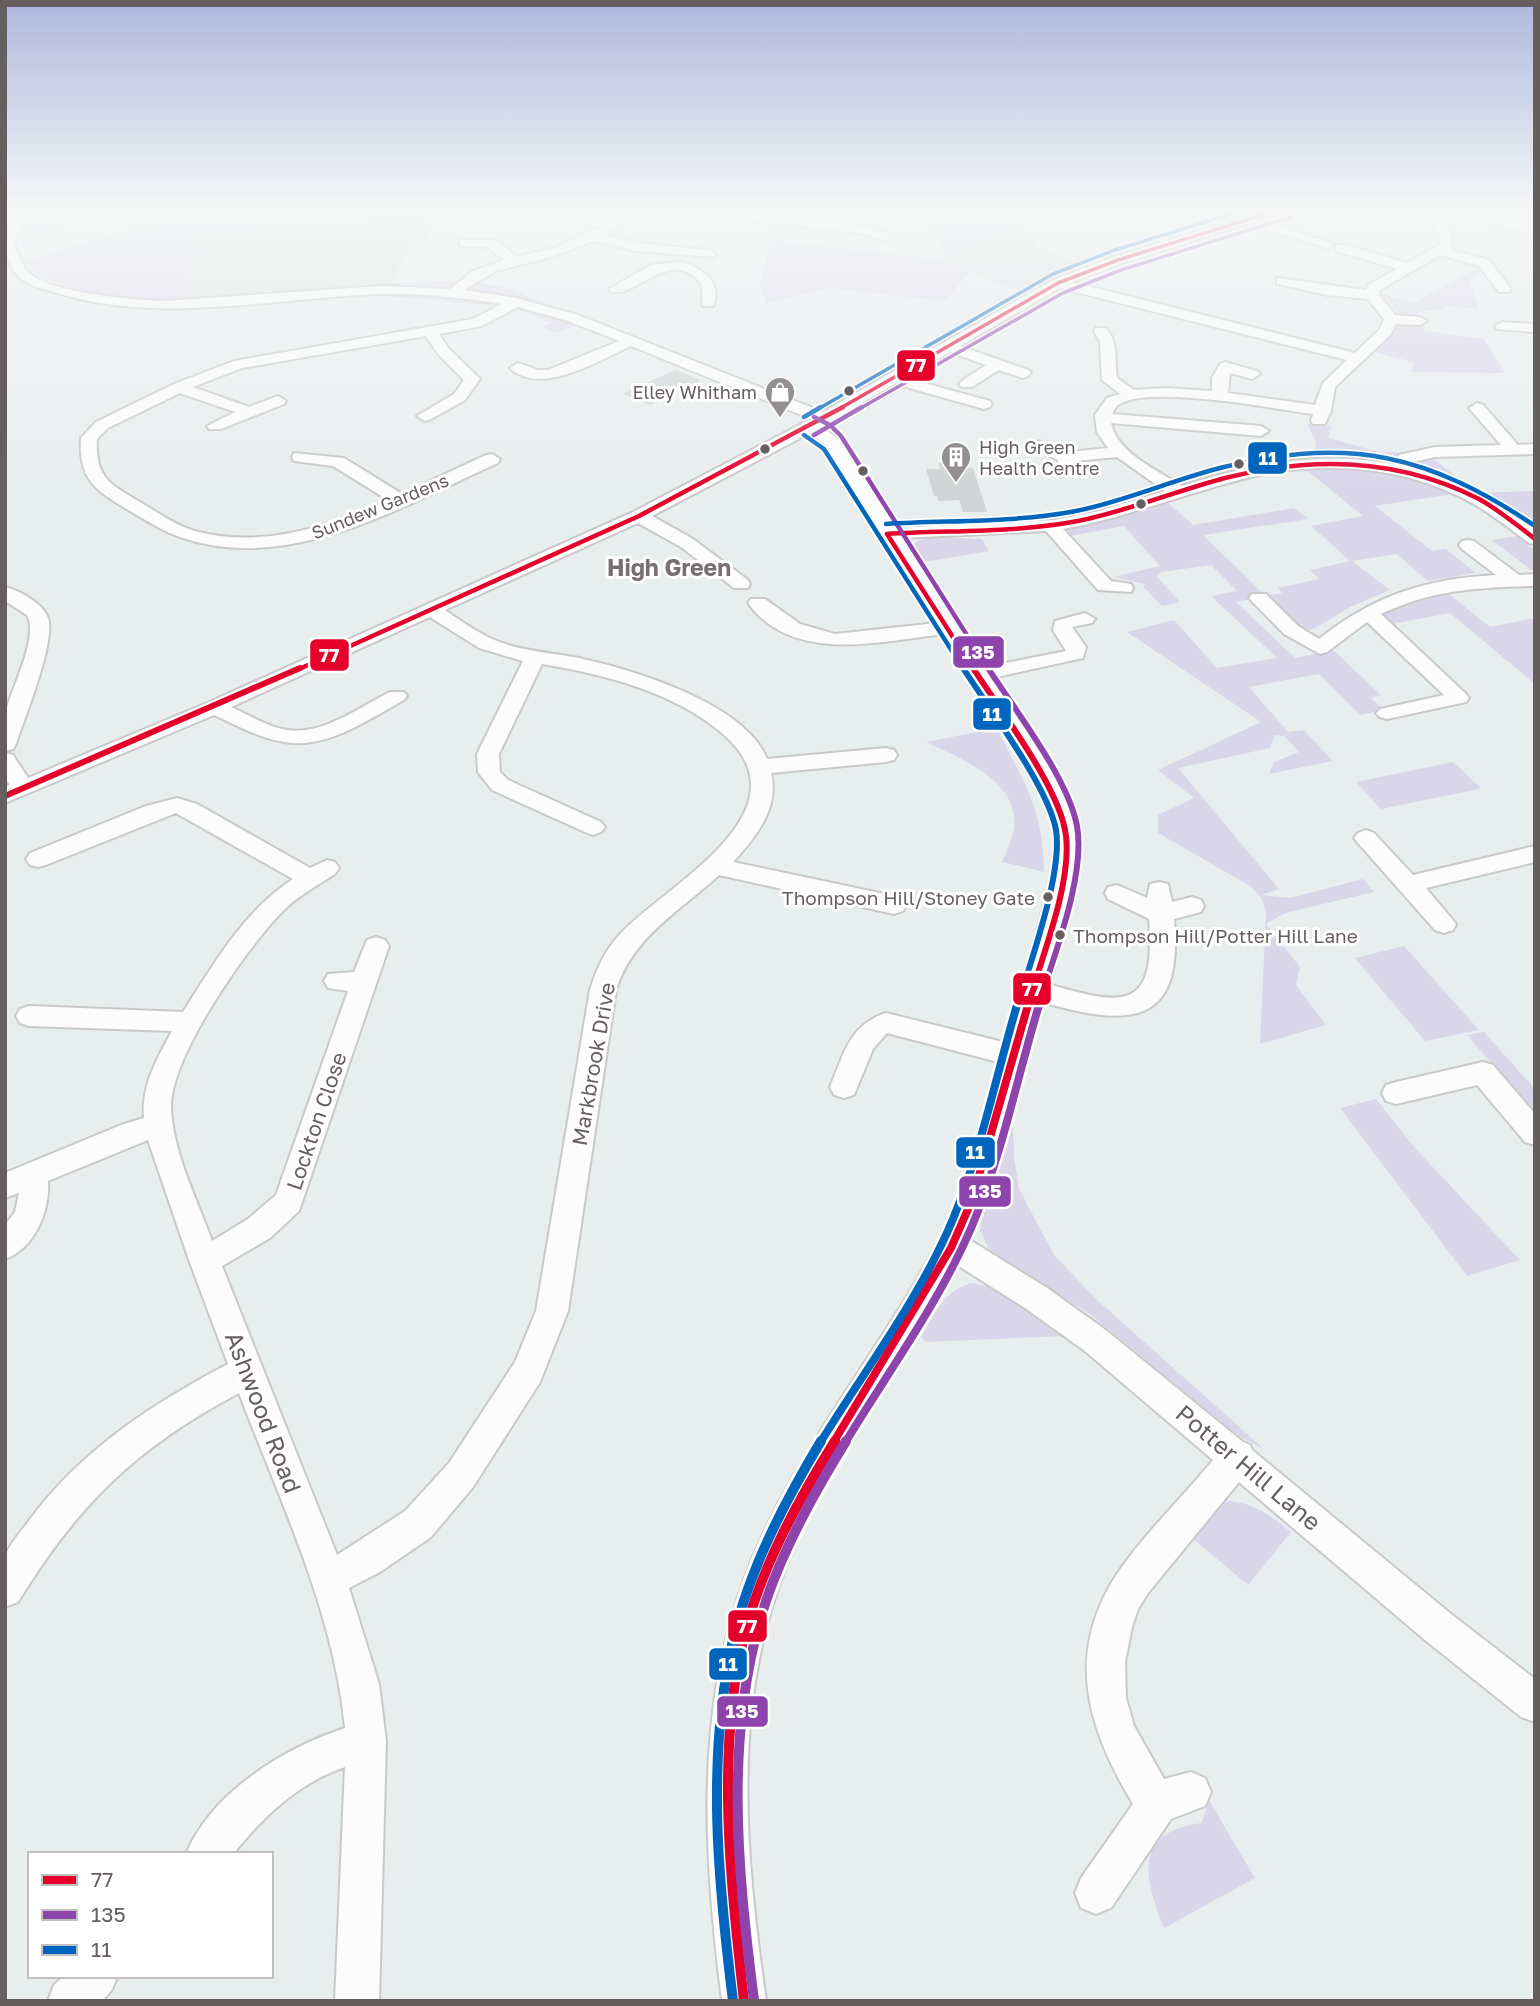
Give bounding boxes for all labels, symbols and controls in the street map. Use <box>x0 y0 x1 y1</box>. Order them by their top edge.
line badge: 77 <box>896 349 936 382</box>
text: 77 <box>906 353 926 376</box>
shop icon: Elley Whitham <box>763 375 797 419</box>
place label: Elley Whitham <box>632 381 757 403</box>
unlabelled marker <box>842 384 856 398</box>
place label: High Green Health Centre <box>979 436 1100 479</box>
building icon: High Green Health Centre <box>939 440 973 484</box>
line badge: 11 <box>1247 441 1288 475</box>
unlabelled marker <box>758 442 772 456</box>
text: 11 <box>1258 446 1278 469</box>
unlabelled marker <box>1232 457 1246 471</box>
unlabelled marker <box>856 464 870 478</box>
street label: Sundew Gardens <box>308 469 452 543</box>
unlabelled marker <box>1134 497 1148 511</box>
district label: High Green <box>607 553 731 581</box>
line badge: 135 <box>952 635 1005 669</box>
line badge: 77 <box>309 638 350 672</box>
text: 135 <box>962 640 994 663</box>
text: 77 <box>319 643 339 666</box>
line badge: 11 <box>972 697 1012 731</box>
text: 11 <box>982 702 1002 725</box>
place label: Thompson Hill/Stoney Gate <box>782 886 1035 909</box>
marker: Thompson Hill/Stoney Gate <box>1041 890 1055 904</box>
place label: Thompson Hill/Potter Hill Lane <box>1073 924 1358 947</box>
marker: Thompson Hill/Potter Hill Lane <box>1053 928 1067 942</box>
line badge: 77 <box>1012 972 1052 1006</box>
text: 77 <box>1022 977 1042 1000</box>
street label: Markbrook Drive <box>566 980 620 1148</box>
street label: Lockton Close <box>280 1049 352 1193</box>
line badge: 11 <box>955 1136 996 1169</box>
text: 11 <box>965 1140 985 1163</box>
line badge: 135 <box>958 1175 1012 1208</box>
text: 135 <box>969 1179 1001 1202</box>
street label: Ashwood Road <box>220 1327 308 1497</box>
street label: Potter Hill Lane <box>1171 1398 1327 1536</box>
line badge: 77 <box>727 1609 768 1643</box>
text: 77 <box>737 1614 757 1637</box>
line badge: 11 <box>708 1647 748 1681</box>
text: 11 <box>718 1652 738 1675</box>
line badge: 135 <box>716 1695 769 1728</box>
text: 135 <box>726 1699 758 1722</box>
legend <box>28 1852 273 1978</box>
text: 77 <box>91 1866 113 1892</box>
text: 135 <box>91 1901 126 1927</box>
text: 11 <box>91 1936 111 1962</box>

